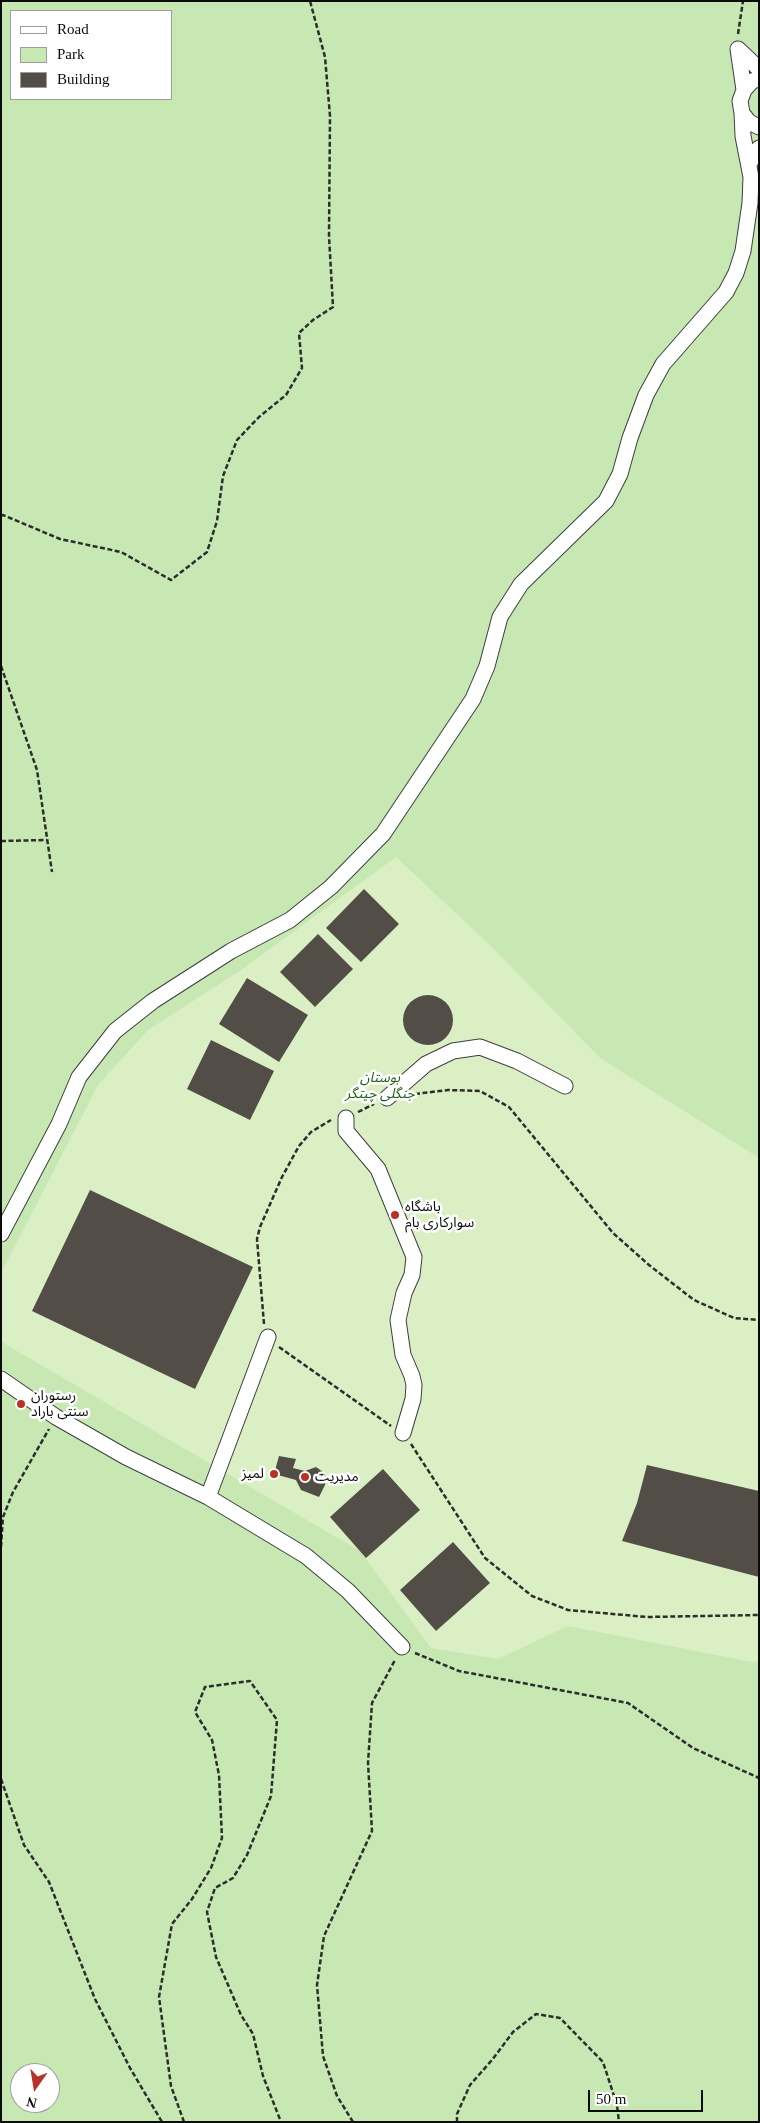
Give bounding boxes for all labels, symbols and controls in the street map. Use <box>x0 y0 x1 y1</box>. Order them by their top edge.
legend <box>10 10 172 100</box>
text: Road <box>57 21 89 37</box>
text: Park <box>57 46 85 62</box>
text: Building <box>57 71 110 87</box>
park label: بوستان جنگلی چیتگر <box>345 1070 415 1102</box>
place label: باشگاه سوارکاری بام <box>405 1199 474 1232</box>
marker: باشگاه سوارکاری بام <box>389 1209 401 1221</box>
place label: رستوران سنتی باراد <box>31 1388 88 1420</box>
marker: رستوران سنتی باراد <box>15 1398 27 1410</box>
place label: لمیز <box>242 1466 264 1482</box>
marker: لمیز <box>268 1468 280 1480</box>
place label: مدیریت <box>315 1469 359 1485</box>
marker: مدیریت <box>299 1471 311 1483</box>
north arrow <box>10 2063 60 2113</box>
scale bar <box>590 2080 705 2112</box>
text: 50 m <box>596 2091 626 2107</box>
text: N <box>25 2094 38 2111</box>

